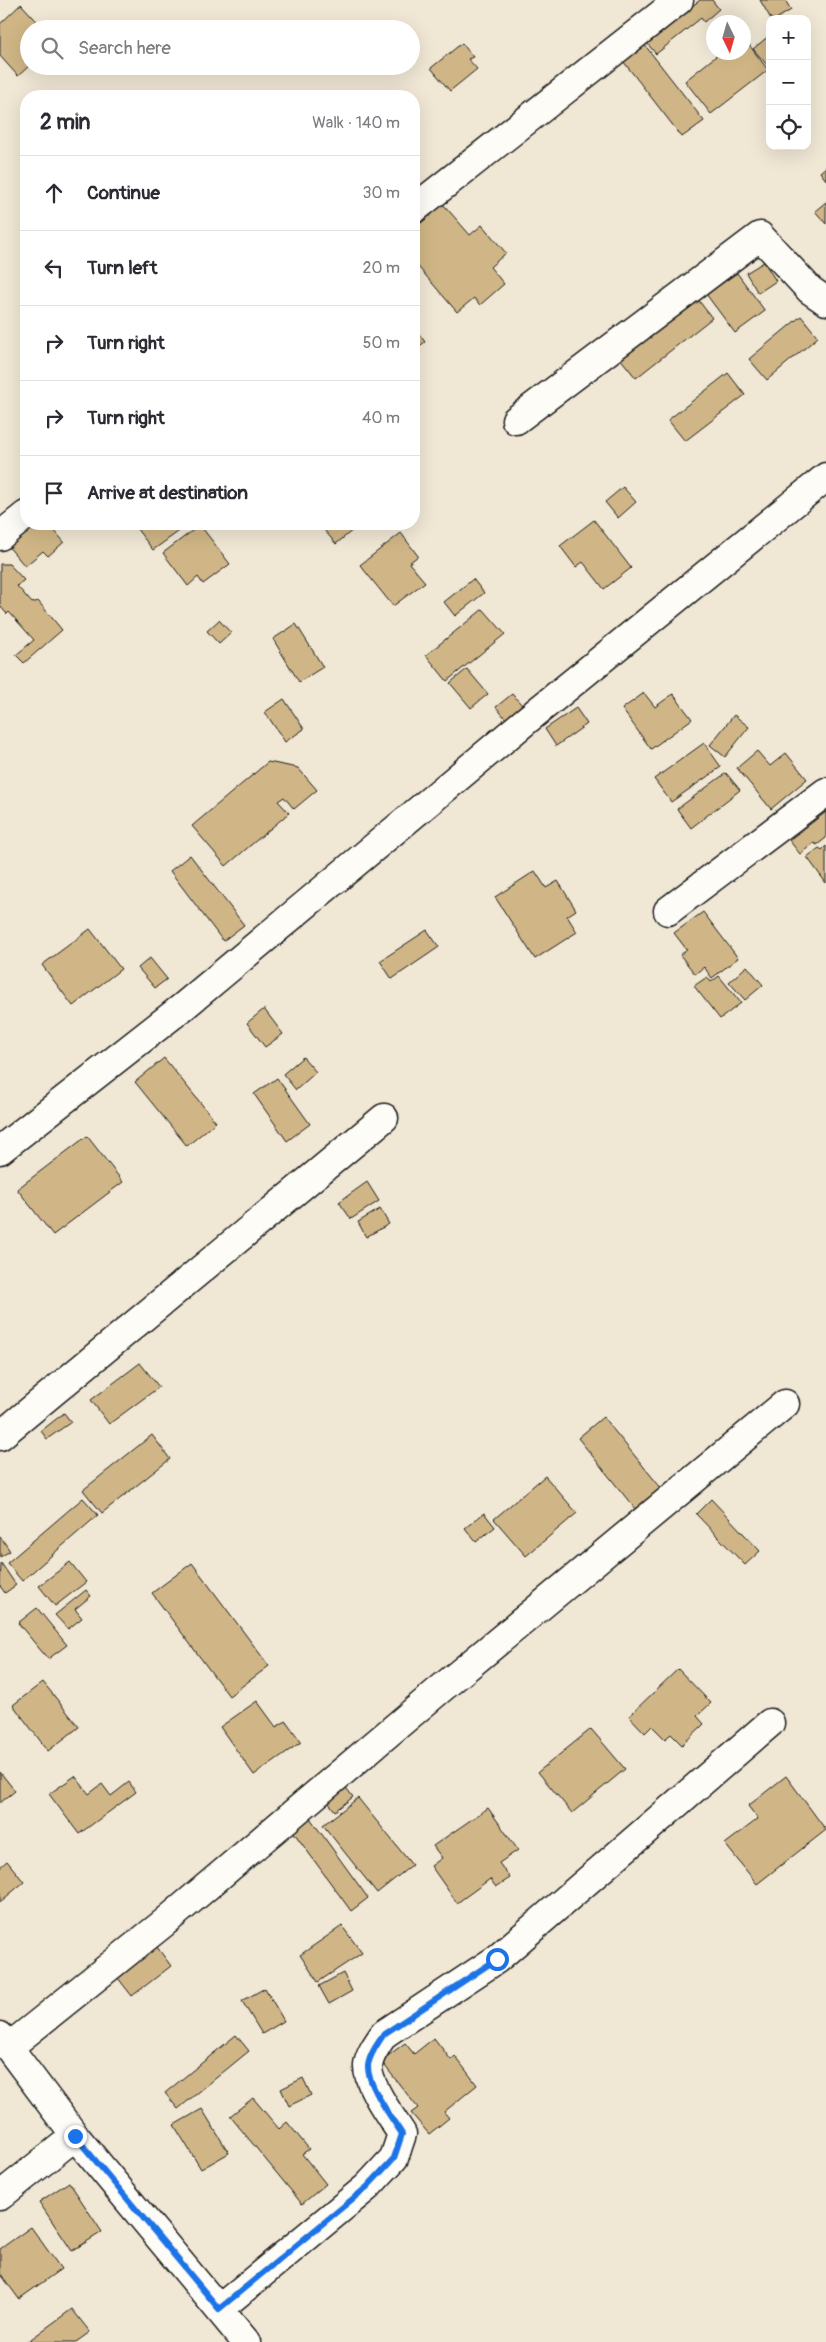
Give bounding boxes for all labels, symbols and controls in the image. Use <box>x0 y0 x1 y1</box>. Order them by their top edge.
north arrow <box>706 15 751 60</box>
map controls <box>766 15 811 150</box>
button: + <box>766 15 811 60</box>
search box <box>20 20 420 75</box>
icon: search <box>38 34 66 62</box>
text: Search here <box>78 36 171 60</box>
button: − <box>766 60 811 105</box>
button: locate <box>766 105 811 150</box>
text: 2 min <box>40 109 90 136</box>
text: Walk · 140 m <box>312 113 400 133</box>
icon: ahead <box>40 179 68 207</box>
text: Continue <box>87 181 160 205</box>
text: 30 m <box>362 183 400 203</box>
icon: left <box>40 254 68 282</box>
text: Turn left <box>87 256 157 280</box>
text: 20 m <box>362 258 400 278</box>
icon: right <box>40 329 68 357</box>
text: Turn right <box>87 331 165 355</box>
text: 50 m <box>363 333 400 353</box>
icon: right <box>40 404 68 432</box>
text: Turn right <box>87 406 165 430</box>
text: 40 m <box>362 408 400 428</box>
icon: arrive <box>40 479 68 507</box>
text: Arrive at destination <box>87 481 248 505</box>
route start <box>486 1948 509 1971</box>
route end <box>64 2125 87 2148</box>

